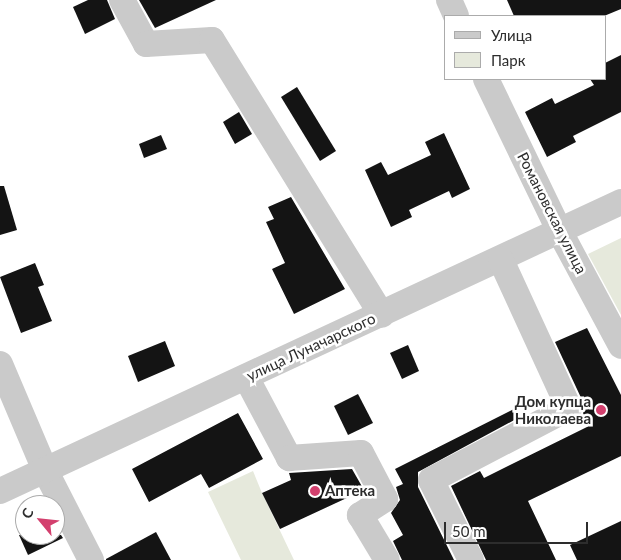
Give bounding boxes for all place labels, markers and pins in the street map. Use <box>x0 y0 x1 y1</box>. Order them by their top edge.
place label: Дом купца Николаева <box>515 392 591 427</box>
marker: Дом купца Николаева <box>595 404 607 416</box>
place label: Аптека <box>325 482 375 500</box>
marker: Аптека <box>309 485 321 497</box>

